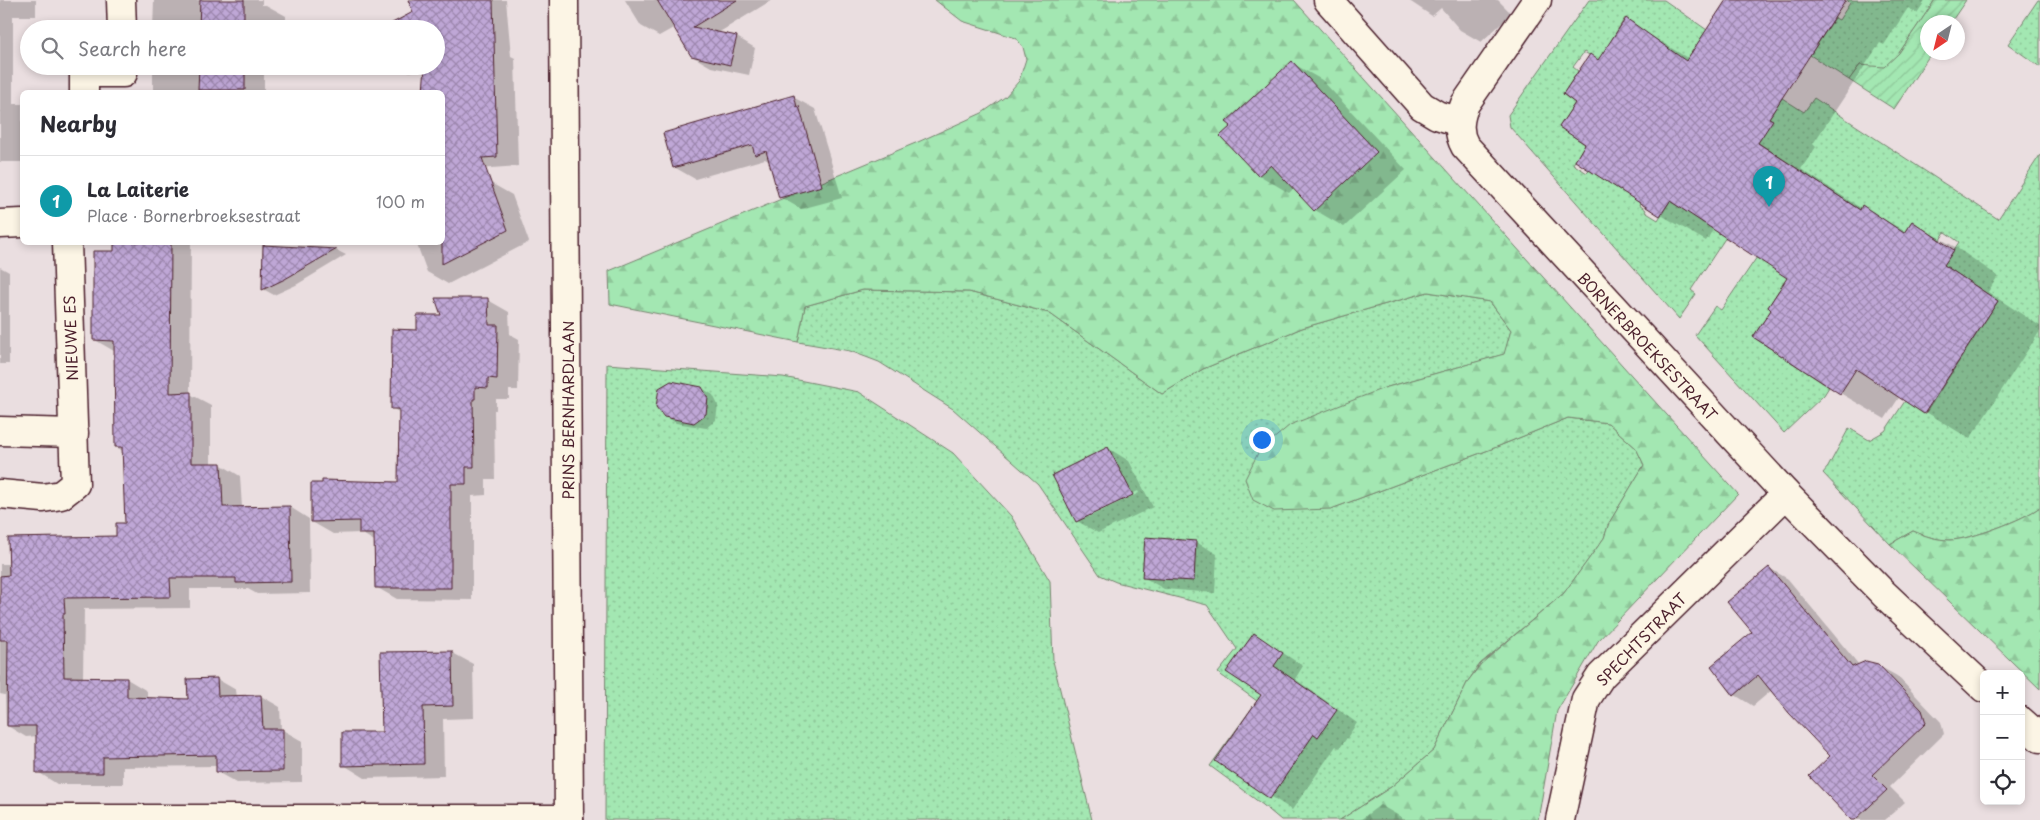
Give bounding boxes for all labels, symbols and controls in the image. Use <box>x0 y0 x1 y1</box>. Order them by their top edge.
north arrow <box>1920 15 1965 60</box>
search box <box>20 20 445 75</box>
icon: search <box>38 34 66 62</box>
text: Search here <box>78 34 187 62</box>
text: Nearby <box>40 107 117 139</box>
pin: 1 <box>1753 166 1785 207</box>
text: La Laiterie <box>87 175 189 203</box>
text: 1 <box>52 189 60 213</box>
text: 100 m <box>376 189 425 213</box>
text: Place · Bornerbroeksestraat <box>87 203 301 227</box>
street label: BORNERBROEKSESTRAAT <box>1573 267 1724 426</box>
street label: NIEUWE ES <box>57 295 83 381</box>
street label: PRINS BERNHARDLAAN <box>556 321 579 499</box>
your location <box>1249 427 1275 453</box>
street label: SPECHTSTRAAT <box>1590 587 1692 691</box>
map controls <box>1980 670 2025 805</box>
button: + <box>1980 670 2025 715</box>
button: − <box>1980 715 2025 760</box>
button: locate <box>1980 760 2025 805</box>

